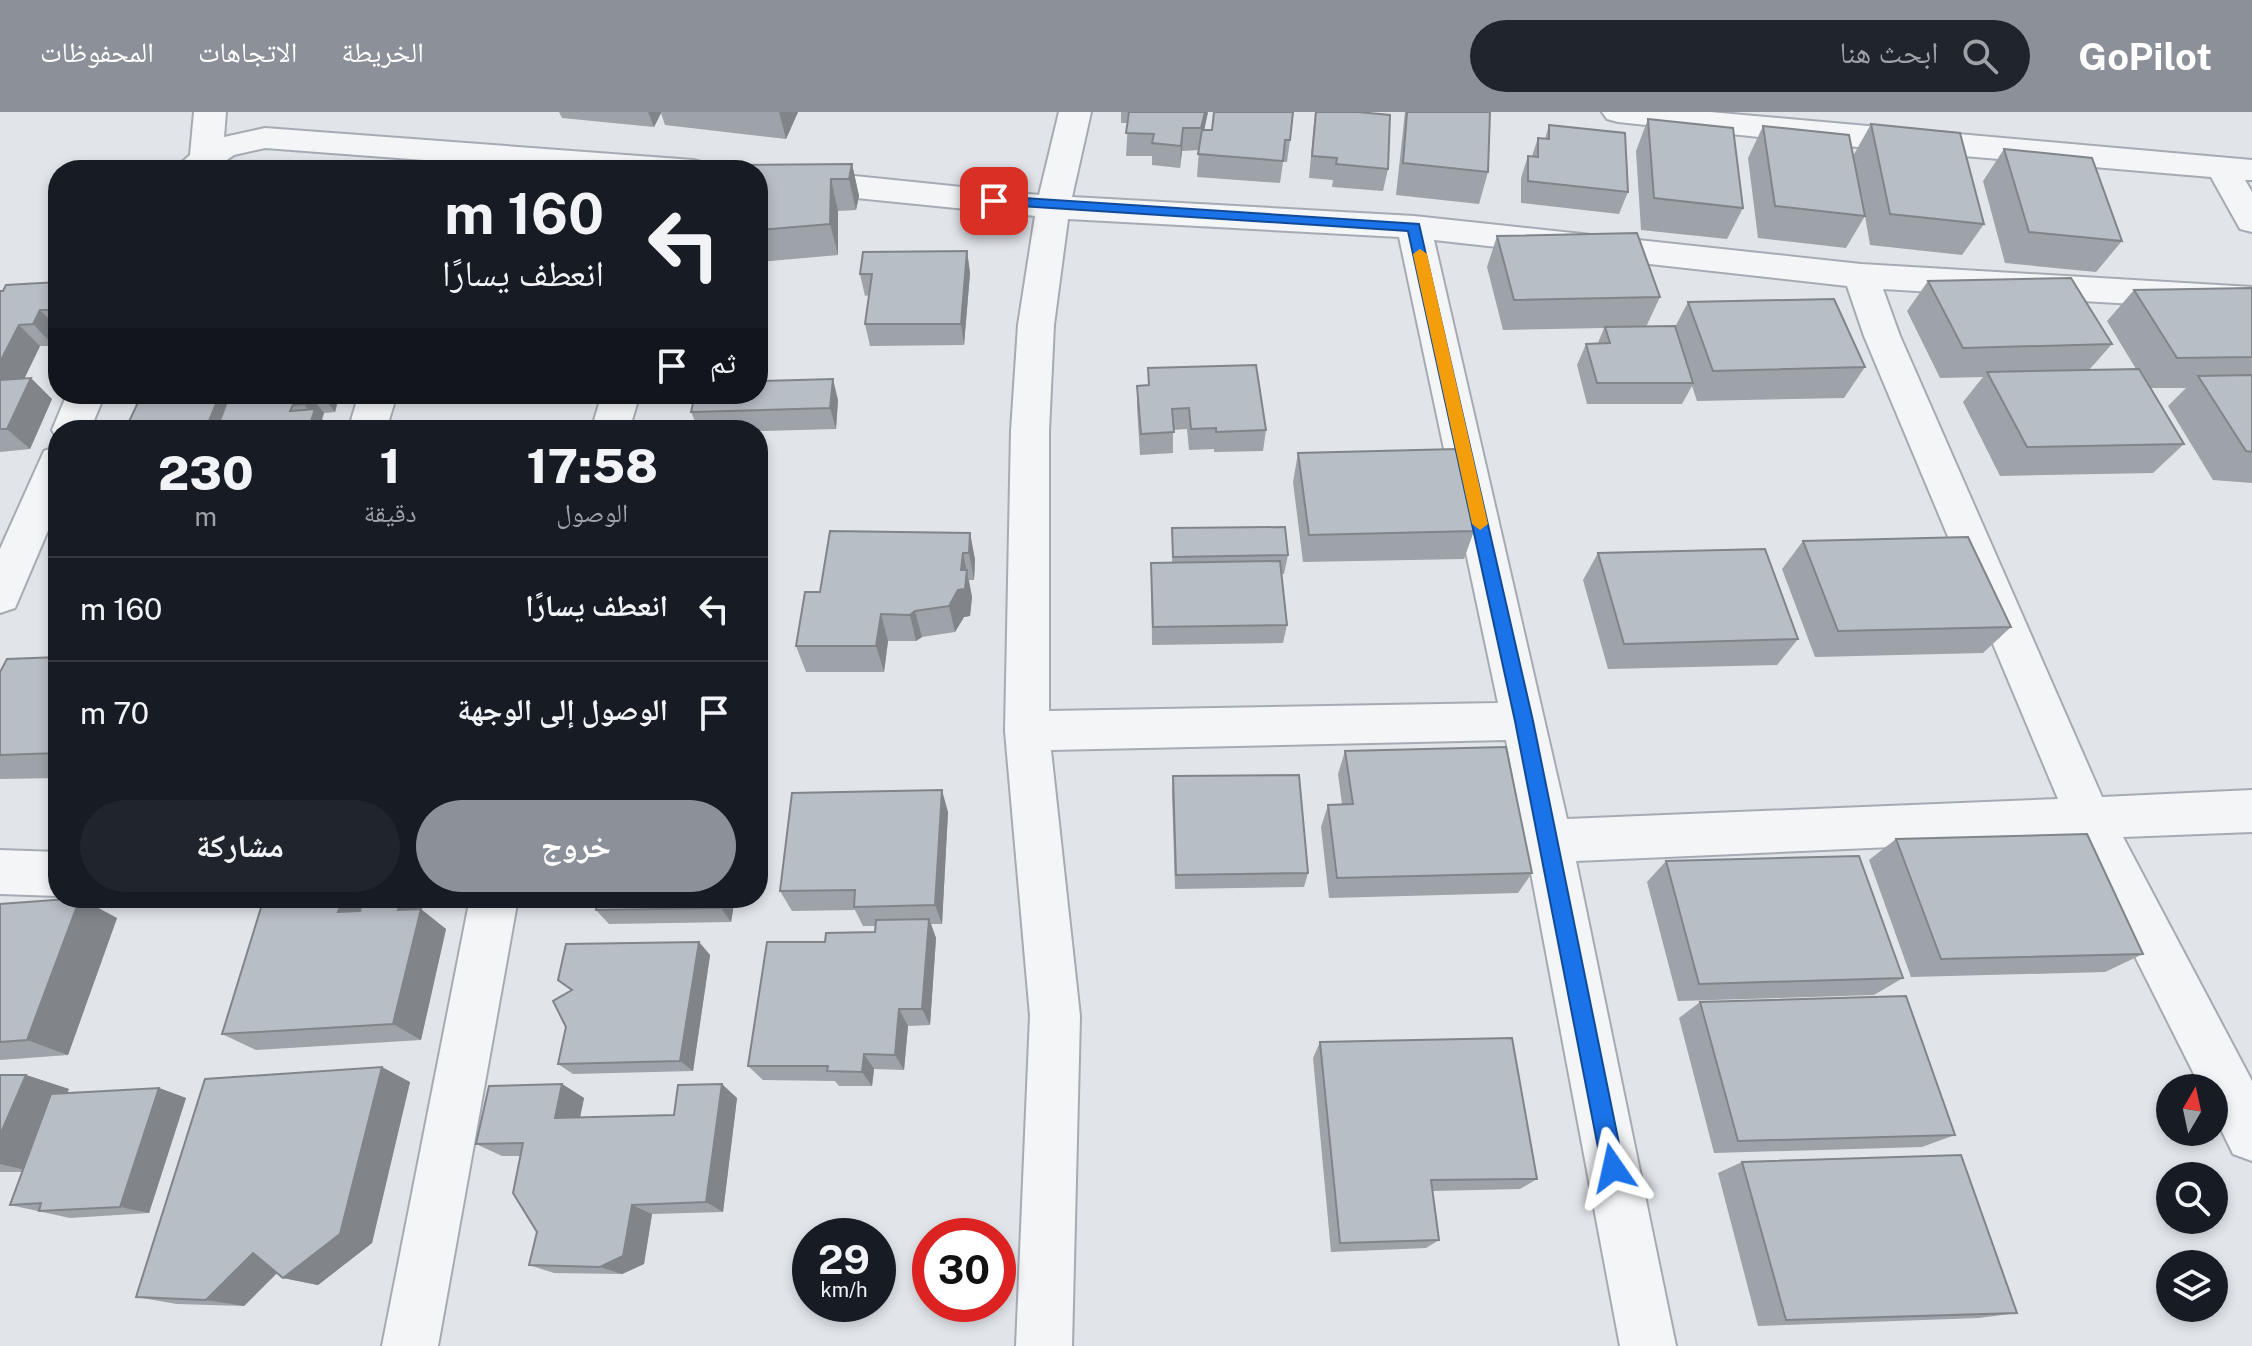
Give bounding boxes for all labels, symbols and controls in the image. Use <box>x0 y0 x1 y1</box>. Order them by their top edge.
search box <box>1470 20 2030 92</box>
text: ابحث هنا <box>1840 34 1938 70</box>
icon: search <box>1958 34 2002 78</box>
text: GoPilot <box>2078 34 2212 79</box>
text: المحفوظات <box>40 35 154 68</box>
text: الاتجاهات <box>198 35 297 68</box>
text: الخريطة <box>341 35 424 68</box>
pin <box>960 167 1028 235</box>
icon: arrive <box>972 179 1016 223</box>
text: 160 m <box>444 181 604 247</box>
icon: left <box>632 192 736 296</box>
text: انعطف يسارًا <box>442 252 604 294</box>
icon: arrive <box>650 344 694 388</box>
text: ثم <box>710 344 736 380</box>
text: 1 <box>380 437 401 494</box>
text: 17:58 <box>527 437 658 494</box>
text: 230 <box>158 444 254 501</box>
text: دقيقة <box>364 497 417 528</box>
text: الوصول <box>556 497 628 528</box>
text: m <box>195 501 217 532</box>
text: انعطف يسارًا <box>525 587 668 623</box>
icon: left <box>692 587 736 631</box>
text: 160 m <box>80 591 162 627</box>
text: الوصول إلى الوجهة <box>457 691 668 727</box>
icon: arrive <box>692 691 736 735</box>
text: 70 m <box>80 695 149 731</box>
button: مشاركة <box>80 800 400 892</box>
button: خروج <box>416 800 736 892</box>
north arrow <box>2156 1074 2228 1146</box>
map controls <box>2156 1074 2228 1322</box>
position arrow <box>1571 1126 1655 1210</box>
button: search <box>2156 1162 2228 1234</box>
speed limit sign: 30 <box>912 1218 1016 1322</box>
text: 29 <box>818 1236 870 1283</box>
button: layers <box>2156 1250 2228 1322</box>
text: km/h <box>820 1278 868 1302</box>

